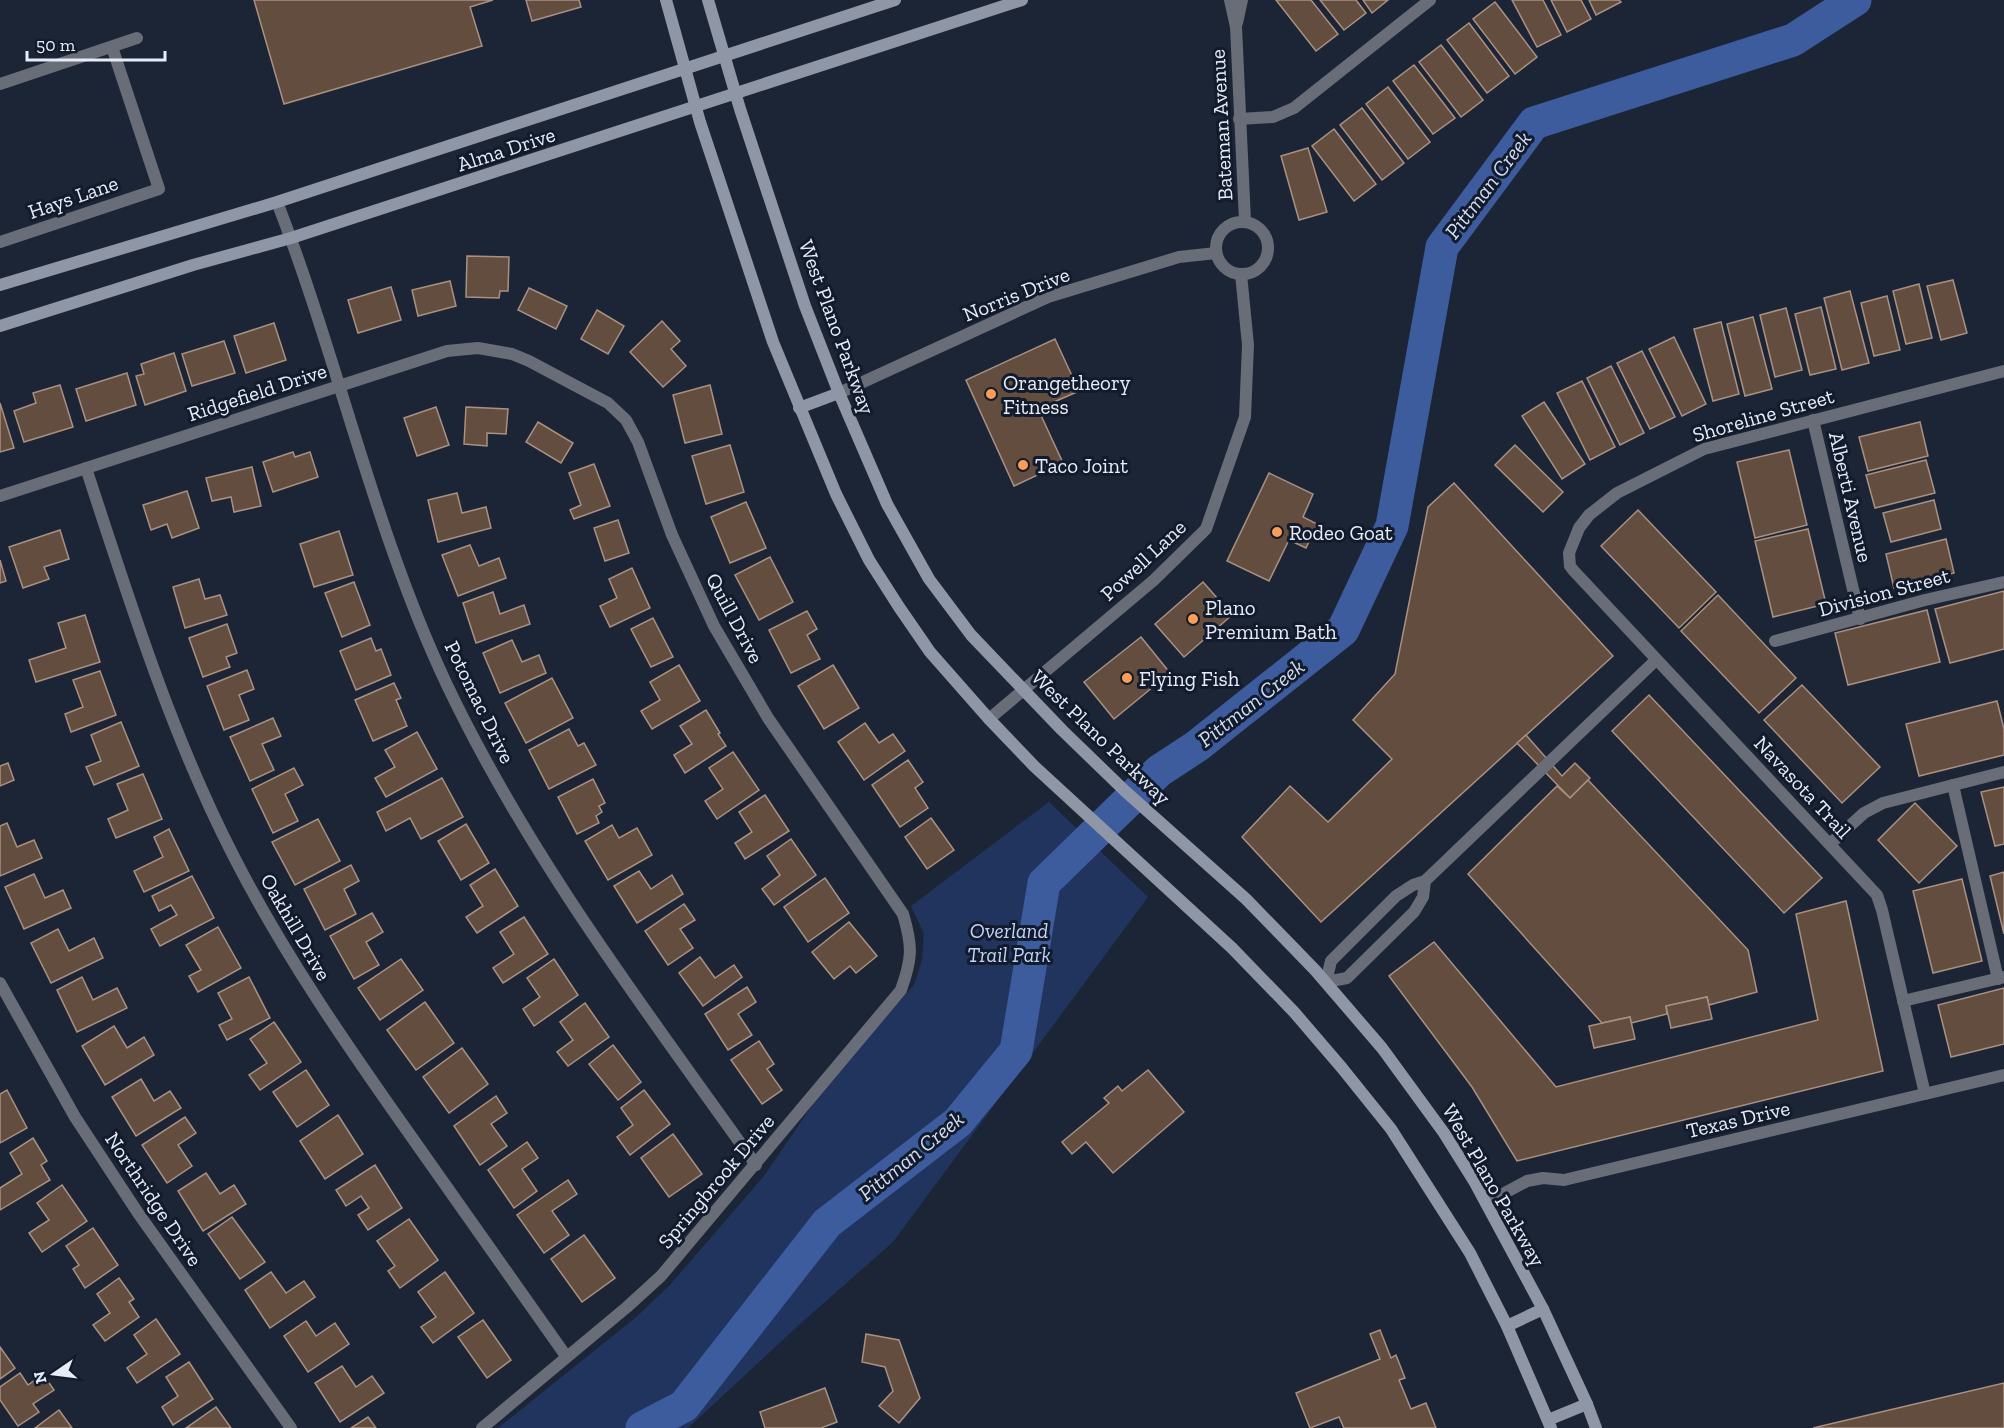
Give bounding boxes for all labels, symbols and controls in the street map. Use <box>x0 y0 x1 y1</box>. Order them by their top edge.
scale bar <box>27 24 165 62</box>
text: 50 m <box>36 34 76 56</box>
street label: Bateman Avenue <box>1205 49 1237 201</box>
street label: Alma Drive <box>454 121 558 177</box>
water label: Pittman Creek <box>1439 126 1537 244</box>
street label: Hays Lane <box>25 170 121 224</box>
street label: West Plano Parkway <box>794 236 880 418</box>
street label: Norris Drive <box>959 261 1073 327</box>
street label: Ridgefield Drive <box>184 358 330 426</box>
place label: Orangetheory Fitness <box>1003 370 1131 419</box>
street label: Shoreline Street <box>1689 383 1837 447</box>
marker: Orangetheory Fitness <box>984 387 998 401</box>
street label: Alberti Avenue <box>1824 429 1878 565</box>
place label: Taco Joint <box>1035 453 1128 478</box>
marker: Taco Joint <box>1016 458 1030 472</box>
street label: Powell Lane <box>1095 514 1191 606</box>
place label: Rodeo Goat <box>1289 520 1393 545</box>
marker: Rodeo Goat <box>1270 525 1284 539</box>
street label: Division Street <box>1816 562 1953 622</box>
street label: Quill Drive <box>701 569 769 667</box>
place label: Plano Premium Bath <box>1205 595 1337 644</box>
marker: Plano Premium Bath <box>1186 612 1200 626</box>
street label: Potomac Drive <box>440 637 520 767</box>
water label: Pittman Creek <box>1192 653 1310 753</box>
street label: West Plano Parkway <box>1026 664 1176 810</box>
place label: Flying Fish <box>1139 666 1240 691</box>
marker: Flying Fish <box>1120 671 1134 685</box>
street label: Navasota Trail <box>1749 731 1857 844</box>
street label: Oakhill Drive <box>255 869 337 985</box>
park label: Overland Trail Park <box>967 918 1051 967</box>
street label: Texas Drive <box>1684 1095 1792 1143</box>
street label: West Plano Parkway <box>1437 1099 1551 1271</box>
water label: Pittman Creek <box>853 1105 969 1207</box>
street label: Springbrook Drive <box>653 1109 780 1253</box>
street label: Northridge Drive <box>100 1127 208 1271</box>
north arrow <box>24 1344 84 1404</box>
text: N <box>29 1369 51 1386</box>

